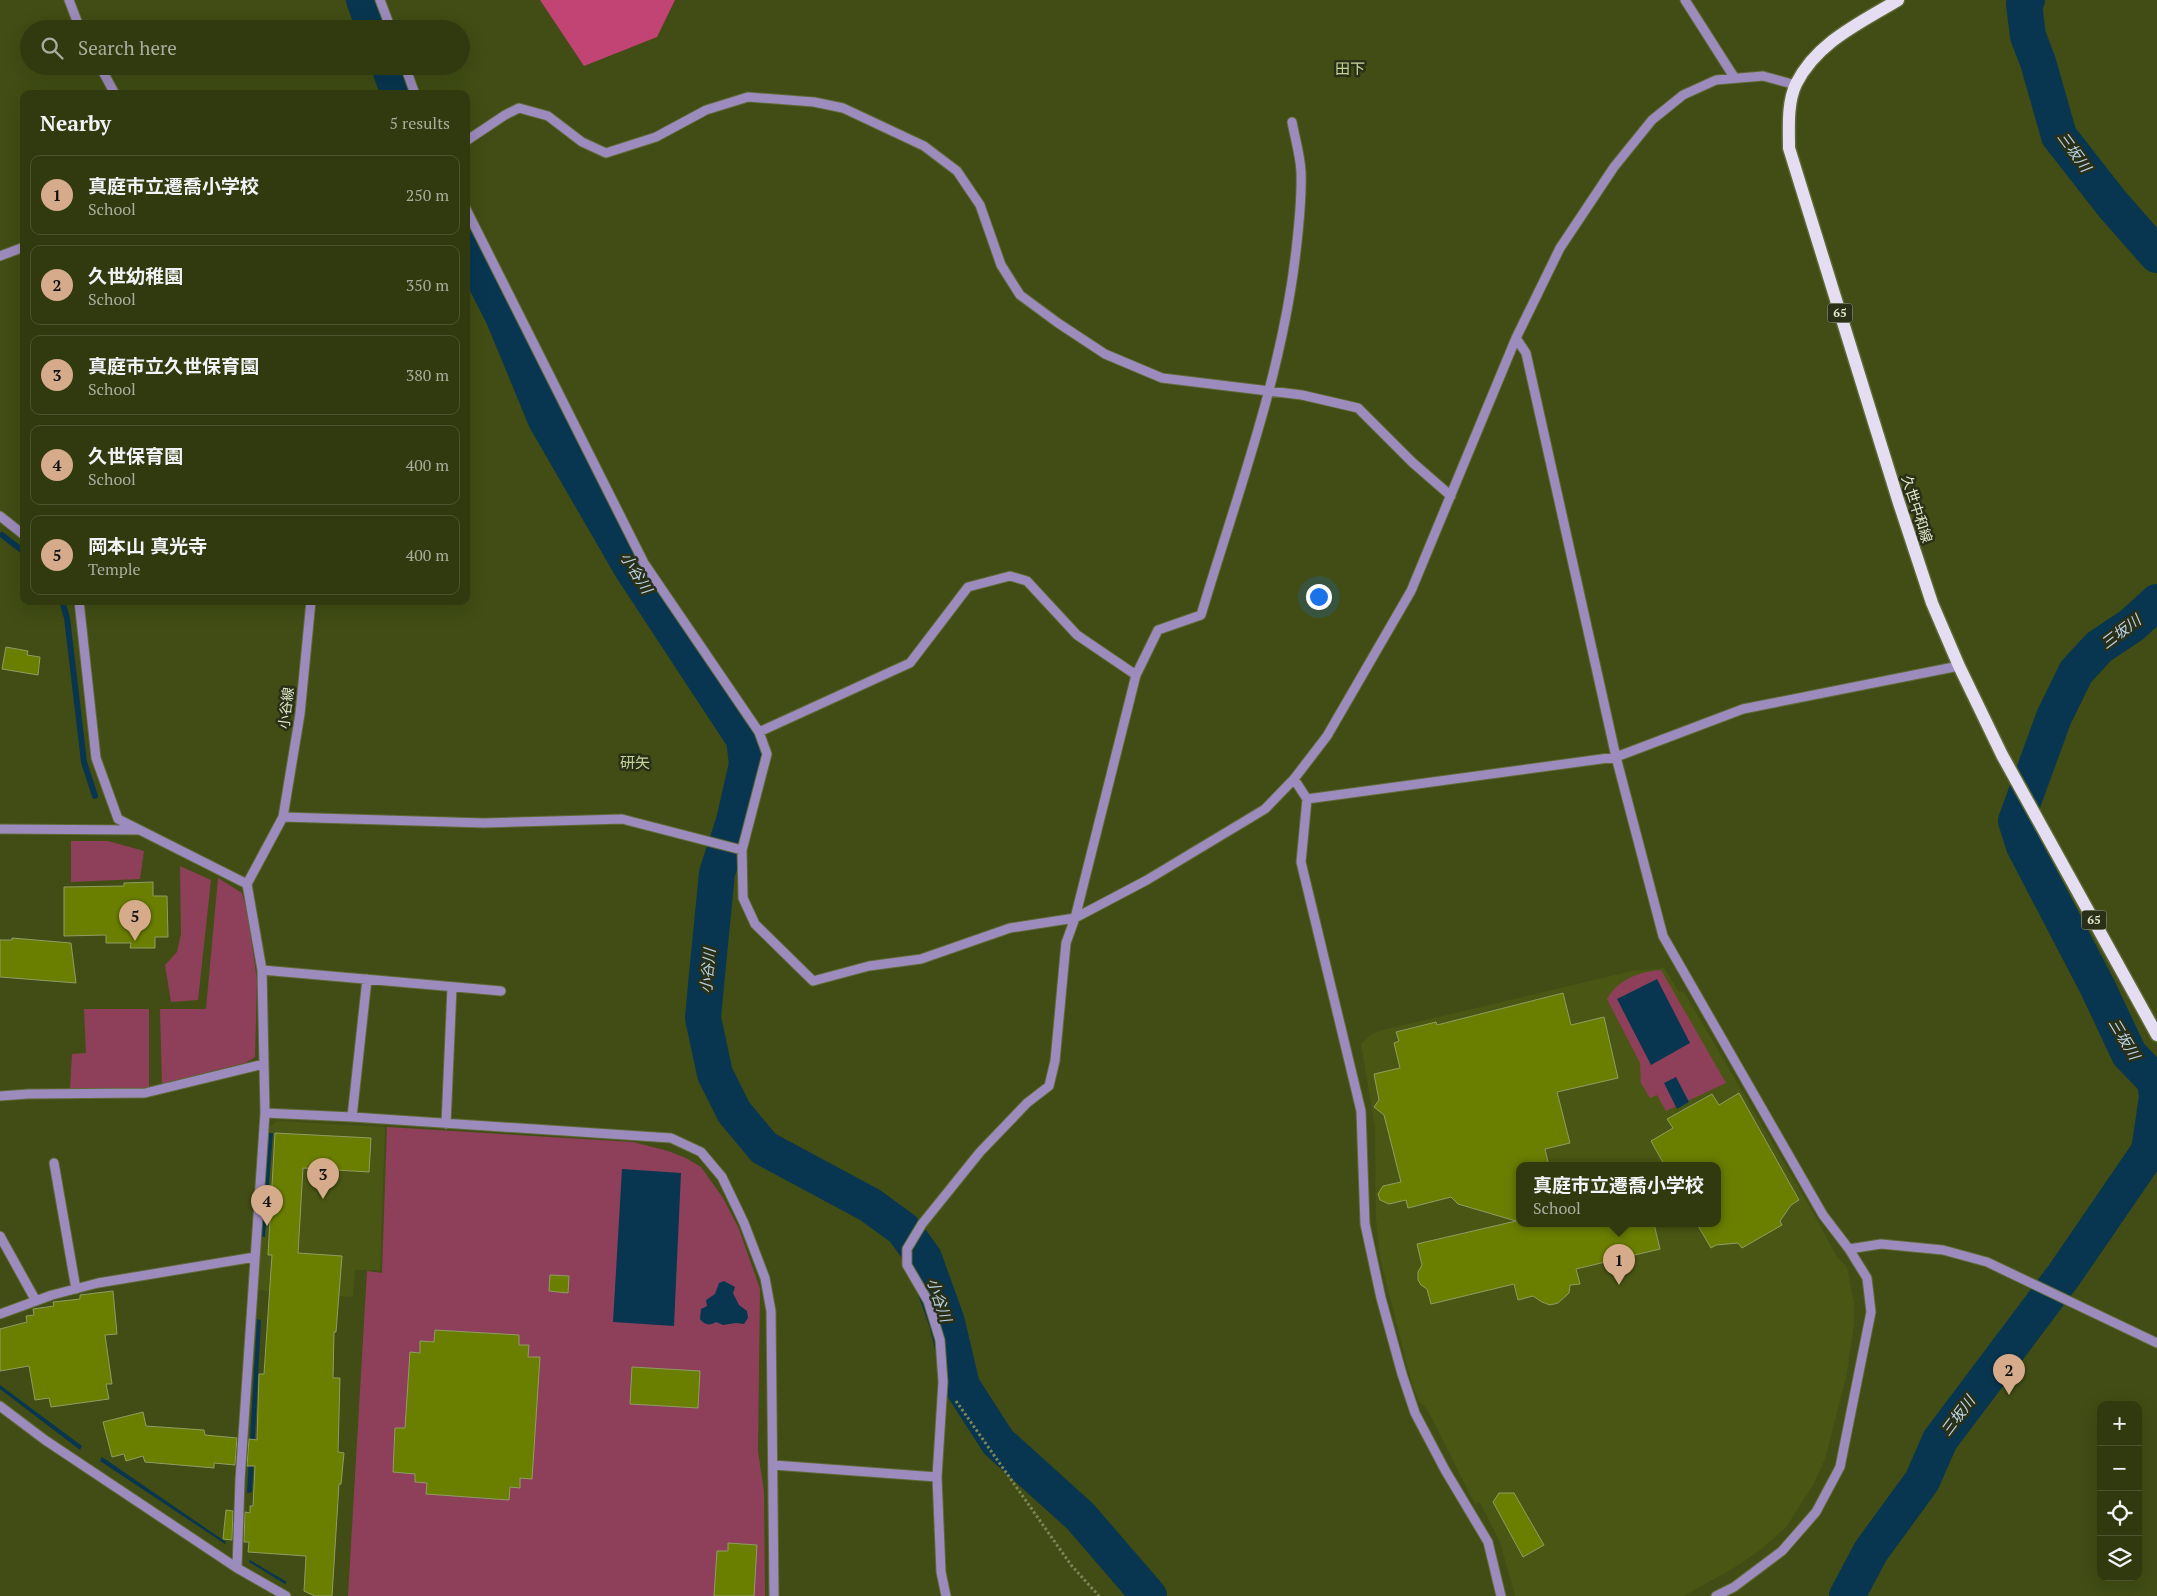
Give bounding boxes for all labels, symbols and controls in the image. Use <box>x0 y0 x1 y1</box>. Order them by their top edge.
search box <box>20 20 470 75</box>
icon: search <box>38 34 66 62</box>
text: Search here <box>78 35 177 60</box>
district label: 田下 <box>1335 58 1365 78</box>
text: Nearby <box>40 109 111 137</box>
text: 5 results <box>390 112 450 134</box>
water label: 三坂川 <box>2053 127 2097 177</box>
text: 真庭市立遷喬小学校 <box>88 173 259 198</box>
text: 1 <box>52 184 62 206</box>
text: 250 m <box>406 184 449 206</box>
text: School <box>88 198 136 220</box>
text: 久世幼稚園 <box>88 263 183 288</box>
text: 2 <box>52 274 62 296</box>
text: 350 m <box>406 274 449 296</box>
text: School <box>88 288 136 310</box>
road number: 65 <box>1828 304 1852 322</box>
text: 真庭市立久世保育園 <box>88 353 259 378</box>
text: 3 <box>52 364 62 386</box>
text: 380 m <box>406 364 449 386</box>
text: School <box>88 378 136 400</box>
text: 久世保育園 <box>88 443 183 468</box>
text: 4 <box>52 454 62 476</box>
text: 400 m <box>406 454 449 476</box>
text: School <box>88 468 136 490</box>
street label: 久世中和線 <box>1898 473 1937 545</box>
text: 岡本山 真光寺 <box>88 533 207 558</box>
text: 5 <box>52 544 62 566</box>
text: 400 m <box>406 544 449 566</box>
water label: 小谷川 <box>616 548 658 599</box>
text: Temple <box>88 558 141 580</box>
your location <box>1306 584 1332 610</box>
water label: 三坂川 <box>2096 608 2146 653</box>
street label: 小谷線 <box>274 686 297 730</box>
district label: 研矢 <box>620 752 650 772</box>
pin: 5 <box>119 900 151 941</box>
road number: 65 <box>2082 910 2106 930</box>
water label: 小谷川 <box>695 946 719 994</box>
water label: 三坂川 <box>2105 1014 2146 1065</box>
pin: 3 <box>307 1158 339 1199</box>
popup <box>1516 1162 1721 1227</box>
text: 真庭市立遷喬小学校 <box>1533 1172 1704 1197</box>
pin: 4 <box>251 1185 283 1226</box>
text: School <box>1533 1197 1581 1219</box>
pin: 1 <box>1603 1244 1635 1285</box>
water label: 小谷川 <box>923 1275 957 1326</box>
pin: 2 <box>1993 1354 2025 1395</box>
water label: 三坂川 <box>1936 1390 1980 1439</box>
map controls <box>2097 1401 2142 1581</box>
button: + <box>2097 1401 2142 1446</box>
button: − <box>2097 1446 2142 1491</box>
button: locate <box>2097 1491 2142 1536</box>
button: layers <box>2097 1536 2142 1581</box>

